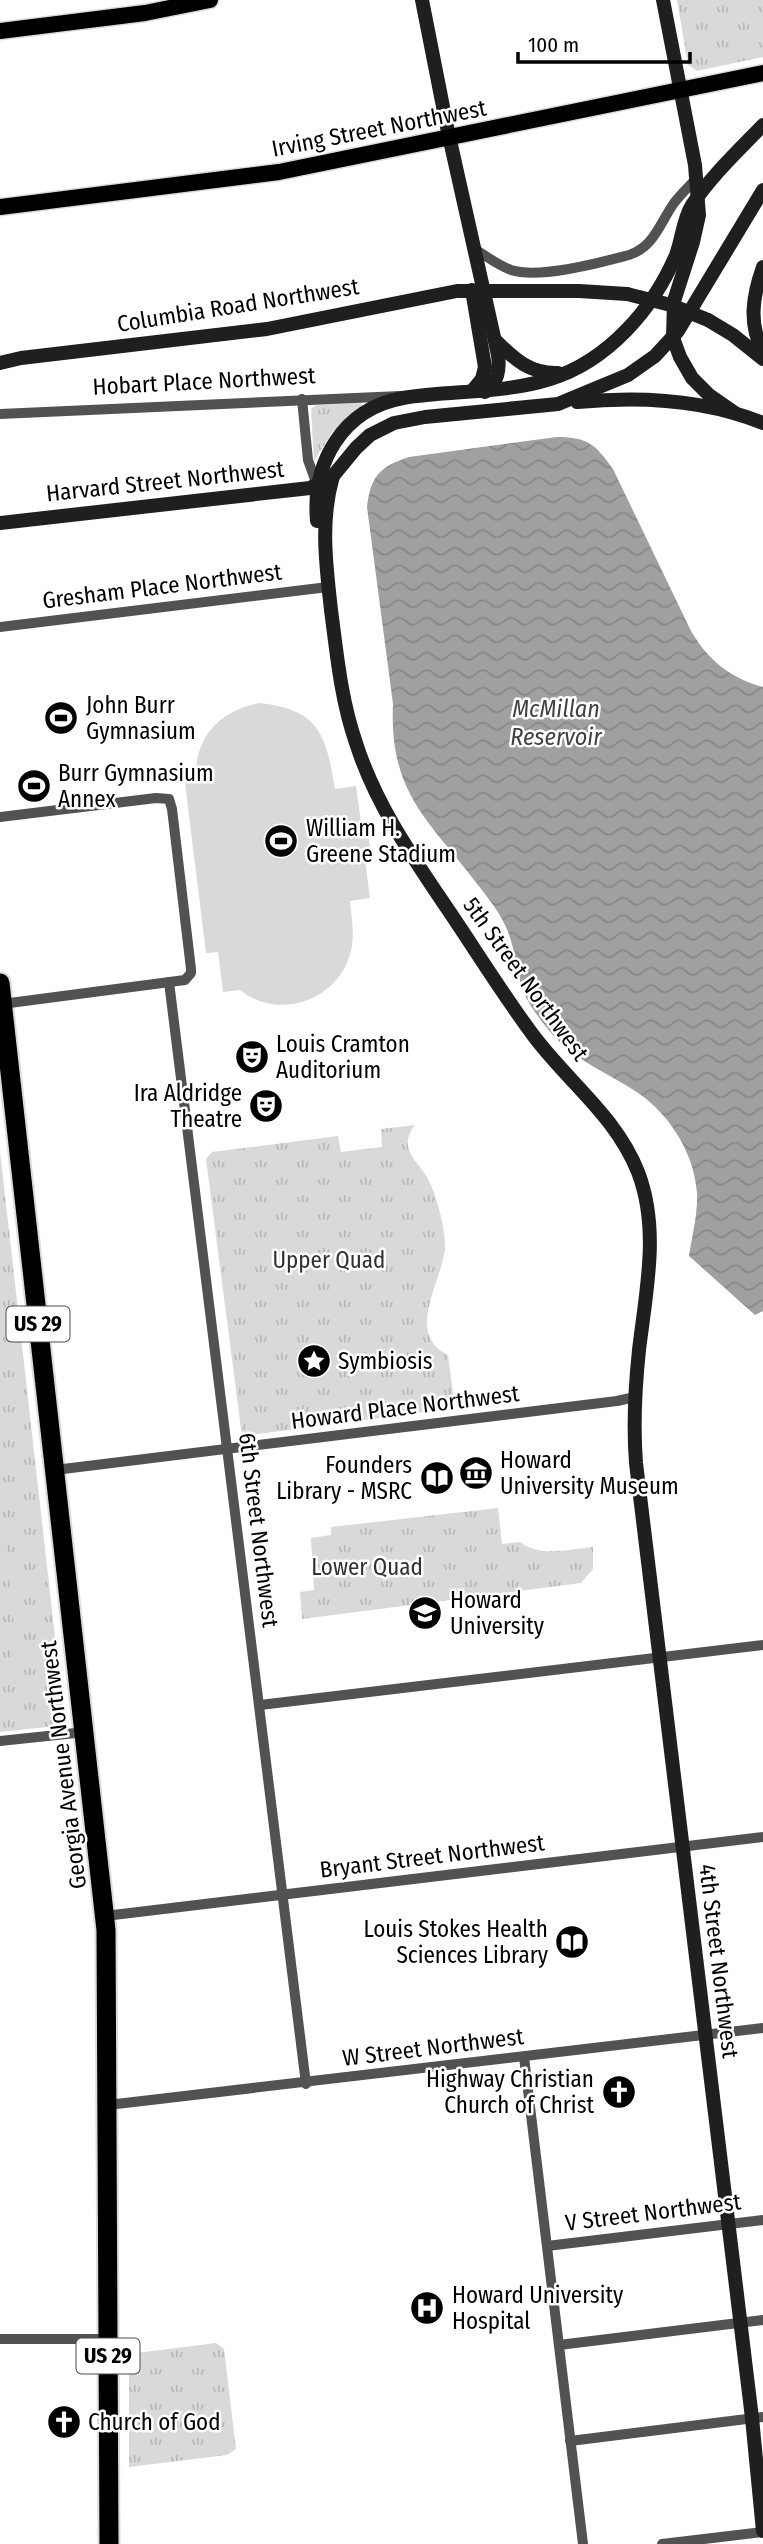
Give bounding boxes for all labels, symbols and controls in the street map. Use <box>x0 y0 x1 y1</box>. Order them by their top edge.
scale bar <box>518 21 690 65</box>
text: 100 m <box>528 32 579 58</box>
street label: Irving Street Northwest <box>269 93 489 163</box>
street label: Columbia Road Northwest <box>115 272 361 338</box>
street label: Hobart Place Northwest <box>92 361 317 401</box>
street label: Harvard Street Northwest <box>45 455 286 507</box>
street label: Gresham Place Northwest <box>41 557 284 615</box>
place label: John Burr Gymnasium <box>86 691 196 745</box>
water label: McMillan Reservoir <box>510 695 602 751</box>
sports icon: John Burr Gymnasium <box>42 699 80 737</box>
place label: Burr Gymnasium Annex <box>58 759 214 813</box>
sports icon: Burr Gymnasium Annex <box>15 767 53 805</box>
place label: William H. Greene Stadium <box>306 814 456 868</box>
sports icon: William H. Greene Stadium <box>262 822 300 860</box>
street label: 5th Street Northwest <box>457 892 595 1066</box>
place label: Louis Cramton Auditorium <box>276 1030 410 1084</box>
theatre icon: Louis Cramton Auditorium <box>233 1038 271 1076</box>
place label: Ira Aldridge Theatre <box>134 1079 242 1133</box>
theatre icon: Ira Aldridge Theatre <box>247 1087 285 1125</box>
park label: Upper Quad <box>273 1246 385 1274</box>
road number: US 29 <box>7 1306 70 1342</box>
place icon: Symbiosis <box>295 1342 333 1380</box>
place label: Symbiosis <box>338 1347 433 1375</box>
street label: Howard Place Northwest <box>289 1379 521 1435</box>
street label: 6th Street Northwest <box>233 1431 285 1629</box>
place label: Howard University Museum <box>500 1446 679 1500</box>
place label: Founders Library - MSRC <box>276 1451 412 1505</box>
museum icon: Howard University Museum <box>457 1454 495 1492</box>
library icon: Founders Library - MSRC <box>418 1459 456 1497</box>
park label: Lower Quad <box>311 1553 423 1581</box>
place label: Howard University <box>450 1586 545 1640</box>
school or university icon: Howard University <box>406 1594 444 1632</box>
street label: Georgia Avenue Northwest <box>34 1639 92 1891</box>
street label: Bryant Street Northwest <box>318 1828 546 1884</box>
street label: 4th Street Northwest <box>693 1862 745 2060</box>
place label: Louis Stokes Health Sciences Library <box>364 1915 549 1969</box>
library icon: Louis Stokes Health Sciences Library <box>553 1923 591 1961</box>
street label: W Street Northwest <box>341 2022 526 2072</box>
place label: Highway Christian Church of Christ <box>426 2065 594 2119</box>
church icon: Highway Christian Church of Christ <box>600 2073 638 2111</box>
street label: V Street Northwest <box>564 2187 743 2237</box>
place label: Howard University Hospital <box>452 2281 624 2335</box>
hospital icon: Howard University Hospital <box>408 2289 446 2327</box>
road number: US 29 <box>76 2338 140 2374</box>
church icon: Church of God <box>45 2403 83 2441</box>
place label: Church of God <box>88 2408 221 2436</box>

